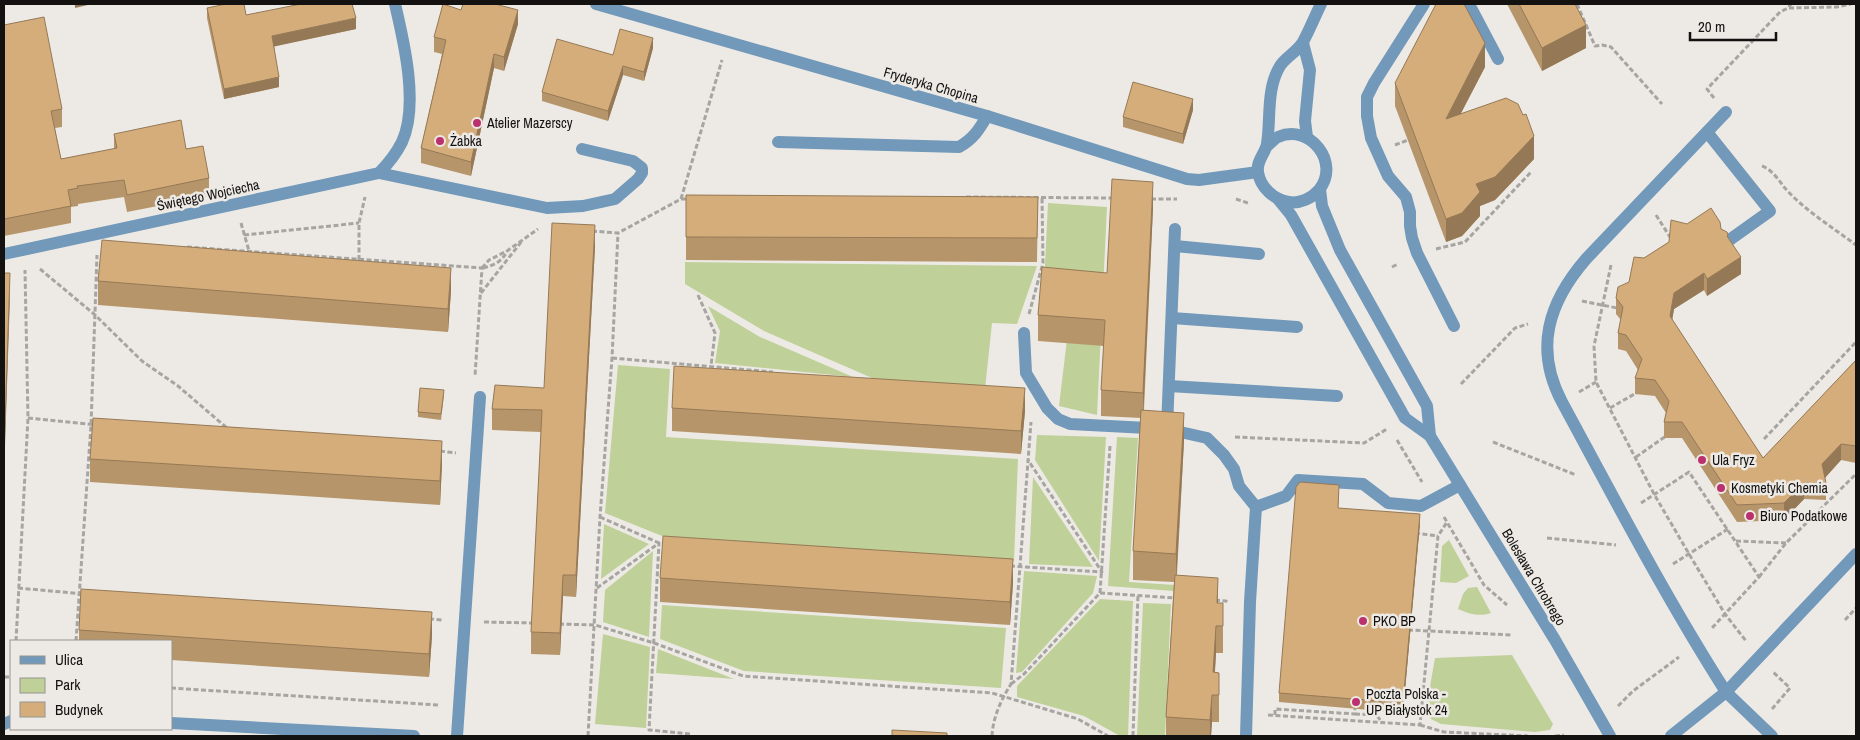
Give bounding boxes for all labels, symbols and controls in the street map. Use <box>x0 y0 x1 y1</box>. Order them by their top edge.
scale bar <box>1690 10 1776 42</box>
text: 20 m <box>1698 16 1725 37</box>
street label: Fryderyka Chopina <box>882 63 981 107</box>
place label: Atelier Mazerscy <box>486 114 573 132</box>
marker: Atelier Mazerscy <box>471 117 483 129</box>
place label: Żabka <box>450 132 483 150</box>
marker: Żabka <box>434 135 446 147</box>
street label: Świętego Wojciecha <box>155 175 262 215</box>
place label: Ula Fryz <box>1712 451 1755 469</box>
marker: Ula Fryz <box>1696 454 1708 466</box>
place label: Kosmetyki Chemia <box>1731 479 1829 497</box>
marker: Kosmetyki Chemia <box>1715 482 1727 494</box>
place label: Biuro Podatkowe <box>1760 507 1847 525</box>
marker: Biuro Podatkowe <box>1744 510 1756 522</box>
street label: Bolesława Chrobrego <box>1498 525 1570 629</box>
place label: PKO BP <box>1373 612 1416 630</box>
marker: PKO BP <box>1357 615 1369 627</box>
legend <box>10 640 172 730</box>
text: Ulica <box>55 649 83 670</box>
text: Park <box>55 674 81 695</box>
place label: Poczta Polska - UP Białystok 24 <box>1366 685 1448 719</box>
marker: Poczta Polska - UP Białystok 24 <box>1350 696 1362 708</box>
text: Budynek <box>55 699 104 720</box>

